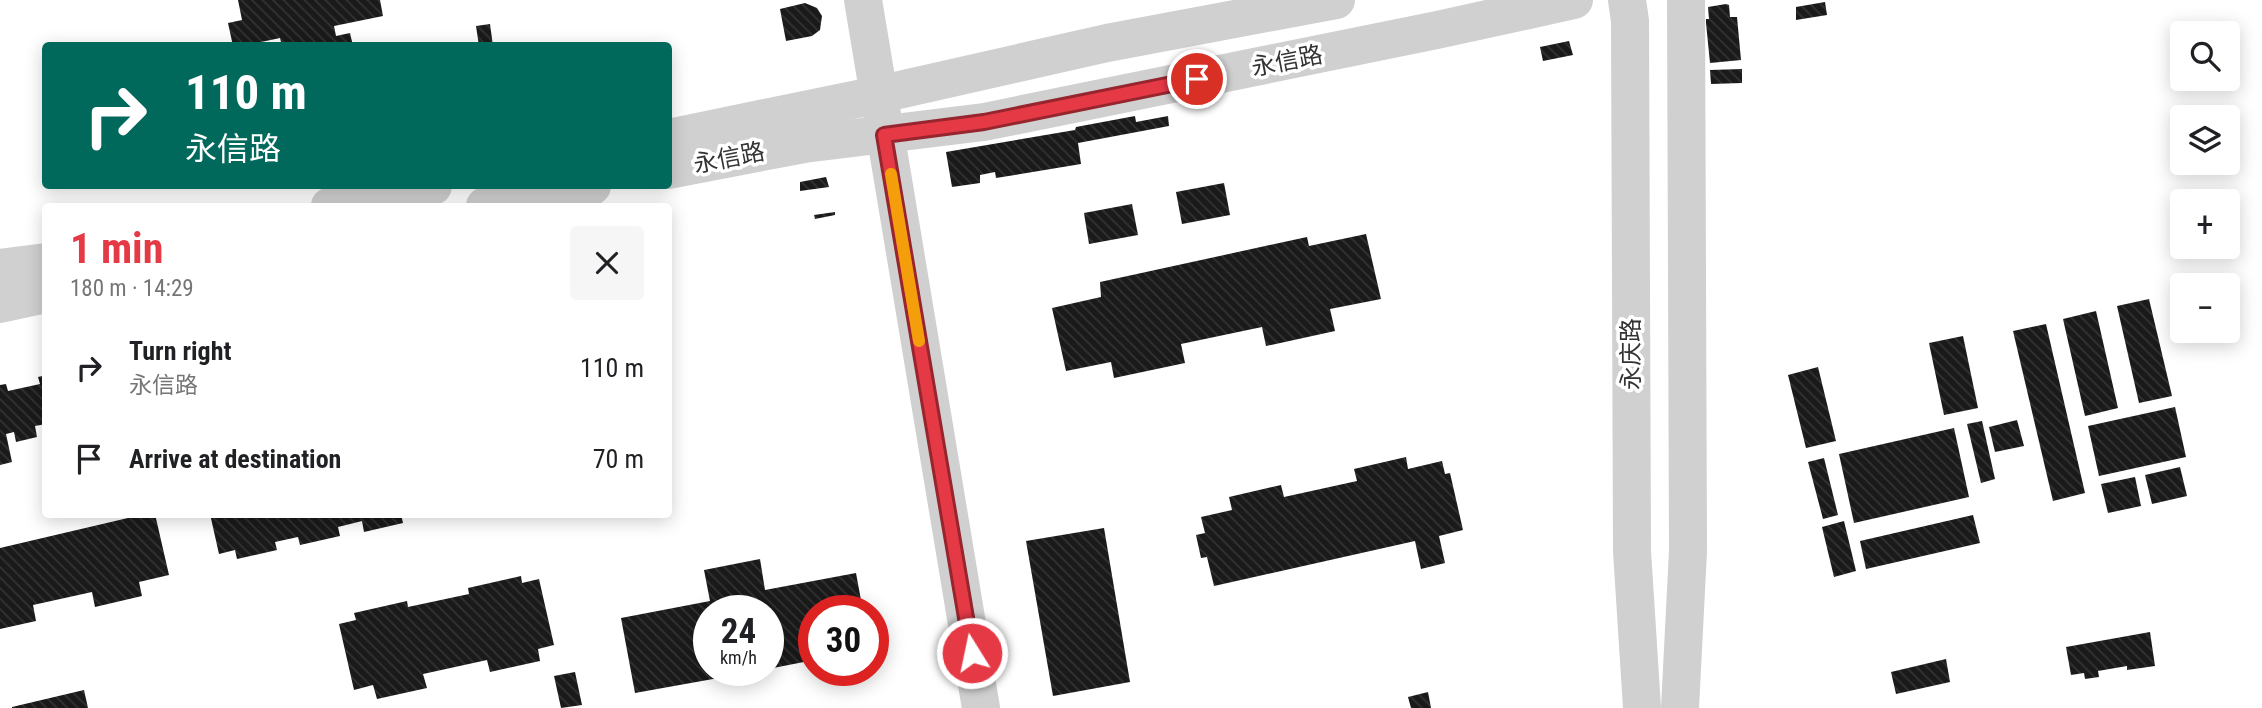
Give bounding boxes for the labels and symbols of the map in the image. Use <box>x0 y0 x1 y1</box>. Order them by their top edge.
street label: 永信路 <box>1249 40 1325 82</box>
pin <box>1167 49 1227 109</box>
street label: 永信路 <box>691 137 767 179</box>
street label: 永庆路 <box>1617 318 1645 390</box>
speed limit sign: 30 <box>798 595 889 686</box>
position arrow <box>935 616 1009 690</box>

